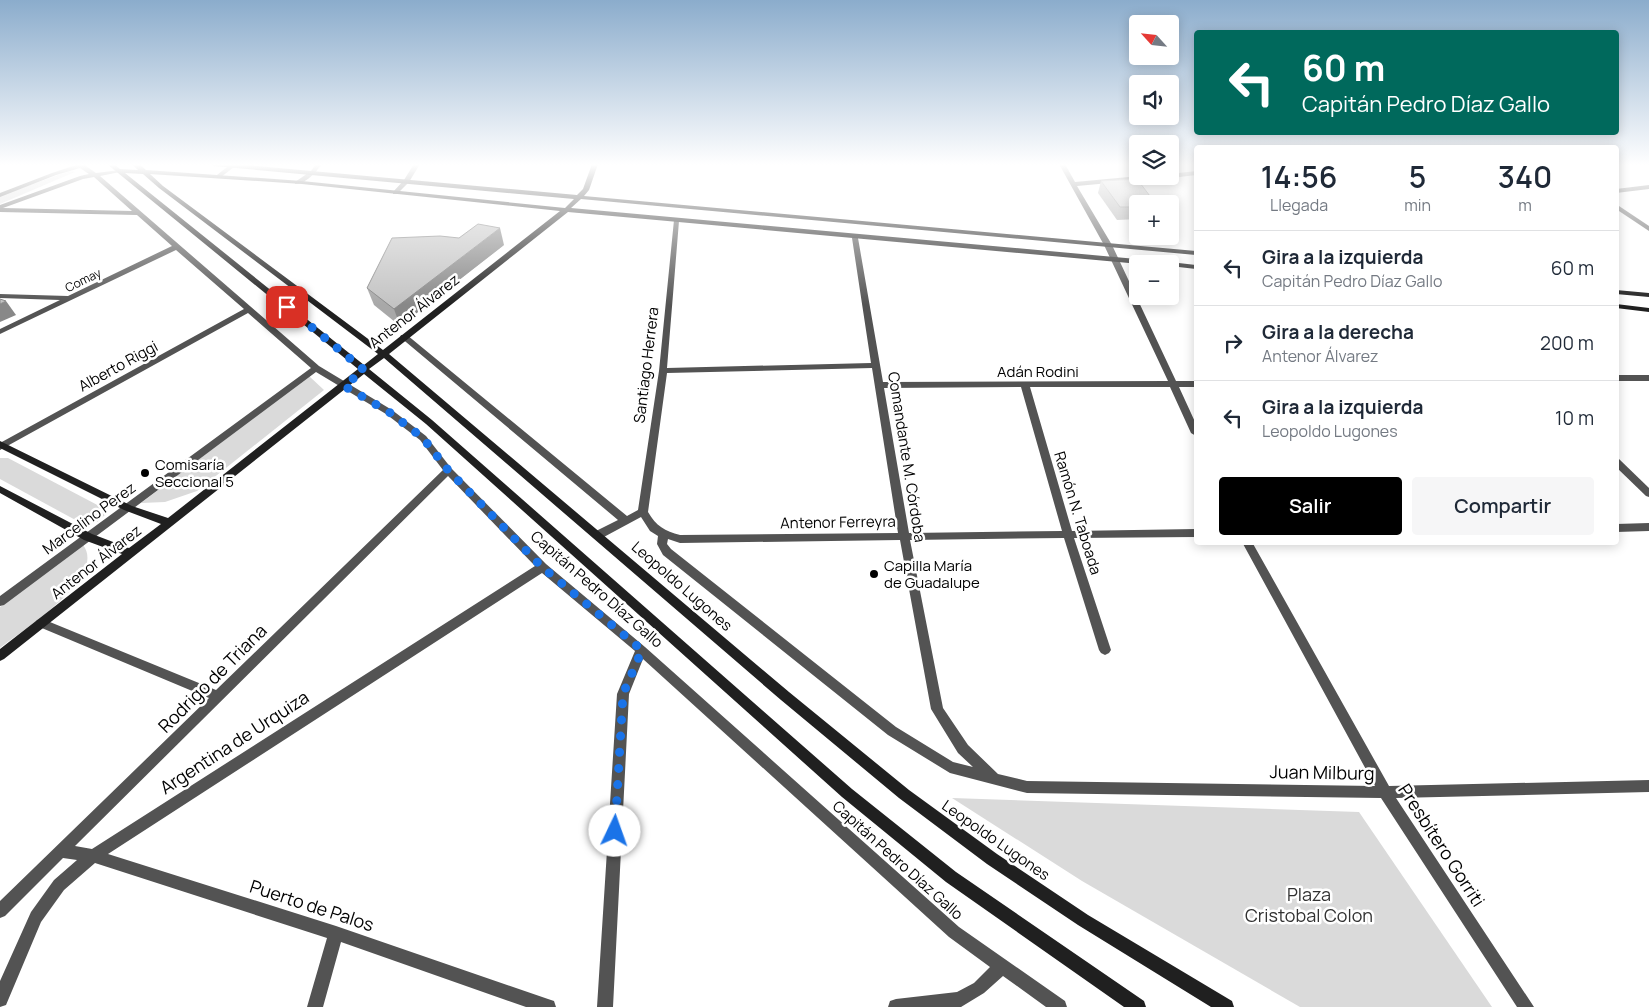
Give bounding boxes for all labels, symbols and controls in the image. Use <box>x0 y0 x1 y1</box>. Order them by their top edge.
north arrow <box>1129 15 1179 65</box>
map controls <box>1129 15 1179 305</box>
text: 60 m <box>1302 44 1385 92</box>
icon: left <box>1219 50 1284 115</box>
button: sound <box>1129 75 1179 125</box>
text: Capitán Pedro Díaz Gallo <box>1302 89 1550 119</box>
button: layers <box>1129 135 1179 185</box>
text: 14:56 <box>1261 156 1337 197</box>
text: 5 <box>1409 156 1426 197</box>
text: 340 <box>1498 156 1552 197</box>
text: Llegada <box>1270 194 1328 216</box>
text: min <box>1404 194 1431 216</box>
text: m <box>1518 194 1532 216</box>
button: + <box>1129 195 1179 245</box>
text: Gira a la izquierda <box>1262 244 1423 270</box>
icon: left <box>1219 254 1247 282</box>
button: − <box>1129 255 1179 305</box>
text: 60 m <box>1551 255 1594 281</box>
street label: Comay <box>62 264 105 296</box>
street label: Antenor Álvarez <box>364 269 464 353</box>
text: Capitán Pedro Díaz Gallo <box>1262 270 1442 292</box>
pin <box>266 286 308 328</box>
icon: arrive <box>273 293 301 321</box>
street label: Santiago Herrera <box>628 306 664 424</box>
text: Gira a la derecha <box>1262 319 1414 345</box>
icon: right <box>1219 329 1247 357</box>
text: 200 m <box>1540 330 1594 356</box>
street label: Alberto Riggi <box>74 336 162 396</box>
text: Antenor Álvarez <box>1262 345 1379 367</box>
street label: Adán Rodini <box>997 361 1079 382</box>
street label: Comandante M. Córdoba <box>883 370 931 544</box>
text: Gira a la izquierda <box>1262 394 1423 420</box>
icon: left <box>1219 404 1247 432</box>
text: 10 m <box>1555 405 1594 431</box>
text: Leopoldo Lugones <box>1262 420 1398 442</box>
street label: Ramón N. Taboada <box>1049 449 1107 577</box>
place label: Comisaría Seccional 5 <box>155 454 234 492</box>
marker: Comisaría Seccional 5 <box>139 467 151 479</box>
street label: Marcelino Perez <box>38 477 140 559</box>
button: Salir <box>1219 477 1402 535</box>
button: Compartir <box>1412 477 1594 535</box>
street label: Antenor Ferreyra <box>780 510 896 534</box>
street label: Antenor Álvarez <box>46 520 146 604</box>
street label: Capitán Pedro Díaz Gallo <box>526 526 668 652</box>
street label: Leopoldo Lugones <box>627 536 737 636</box>
place label: Capilla María de Guadalupe <box>884 555 980 593</box>
marker: Capilla María de Guadalupe <box>868 568 880 580</box>
street label: Rodrigo de Triana <box>153 619 271 737</box>
street label: Argentina de Urquiza <box>155 685 313 799</box>
street label: Juan Milburg <box>1269 759 1375 785</box>
street label: Presbítero Gorriti <box>1393 779 1491 911</box>
street label: Leopoldo Lugones <box>938 795 1054 885</box>
street label: Capitán Pedro Díaz Gallo <box>828 796 968 924</box>
position arrow <box>588 804 640 856</box>
street label: Puerto de Palos <box>247 874 377 936</box>
park label: Plaza Cristobal Colon <box>1245 882 1373 927</box>

